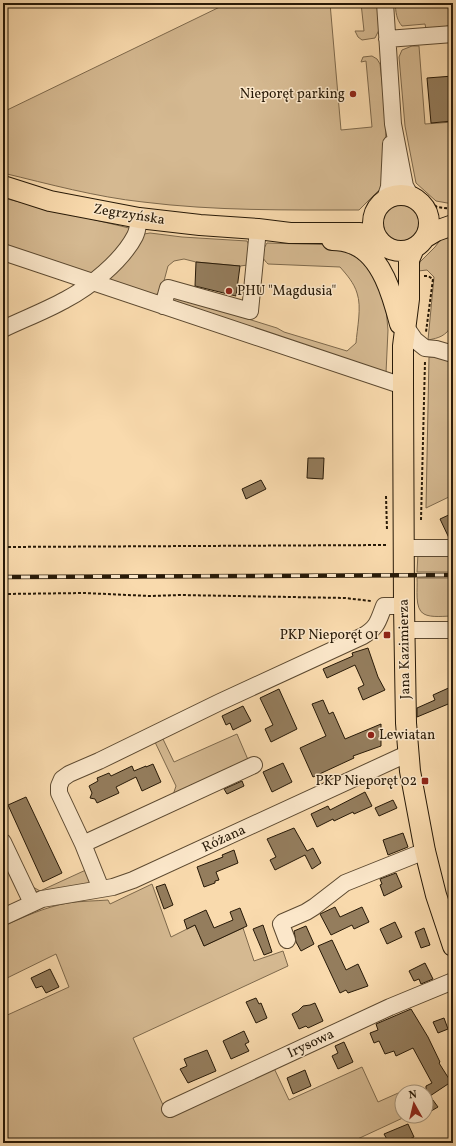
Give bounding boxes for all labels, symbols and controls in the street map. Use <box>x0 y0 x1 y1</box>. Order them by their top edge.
place label: Nieporęt parking <box>240 85 345 104</box>
marker: Nieporęt parking <box>348 89 358 99</box>
street label: Zegrzyńska <box>92 200 166 230</box>
place label: PHU "Magdusia" <box>237 282 336 301</box>
marker: PHU "Magdusia" <box>224 286 234 296</box>
street label: Jana Kazimierza <box>395 599 415 699</box>
place label: PKP Nieporęt 01 <box>280 626 379 645</box>
marker: PKP Nieporęt 01 <box>382 630 392 640</box>
place label: Lewiatan <box>379 726 435 745</box>
marker: Lewiatan <box>366 730 376 740</box>
place label: PKP Nieporęt 02 <box>316 772 417 791</box>
marker: PKP Nieporęt 02 <box>420 776 430 786</box>
street label: Różana <box>199 821 249 857</box>
street label: Irysowa <box>285 1025 337 1063</box>
north arrow <box>394 1084 434 1124</box>
text: N <box>408 1088 418 1104</box>

